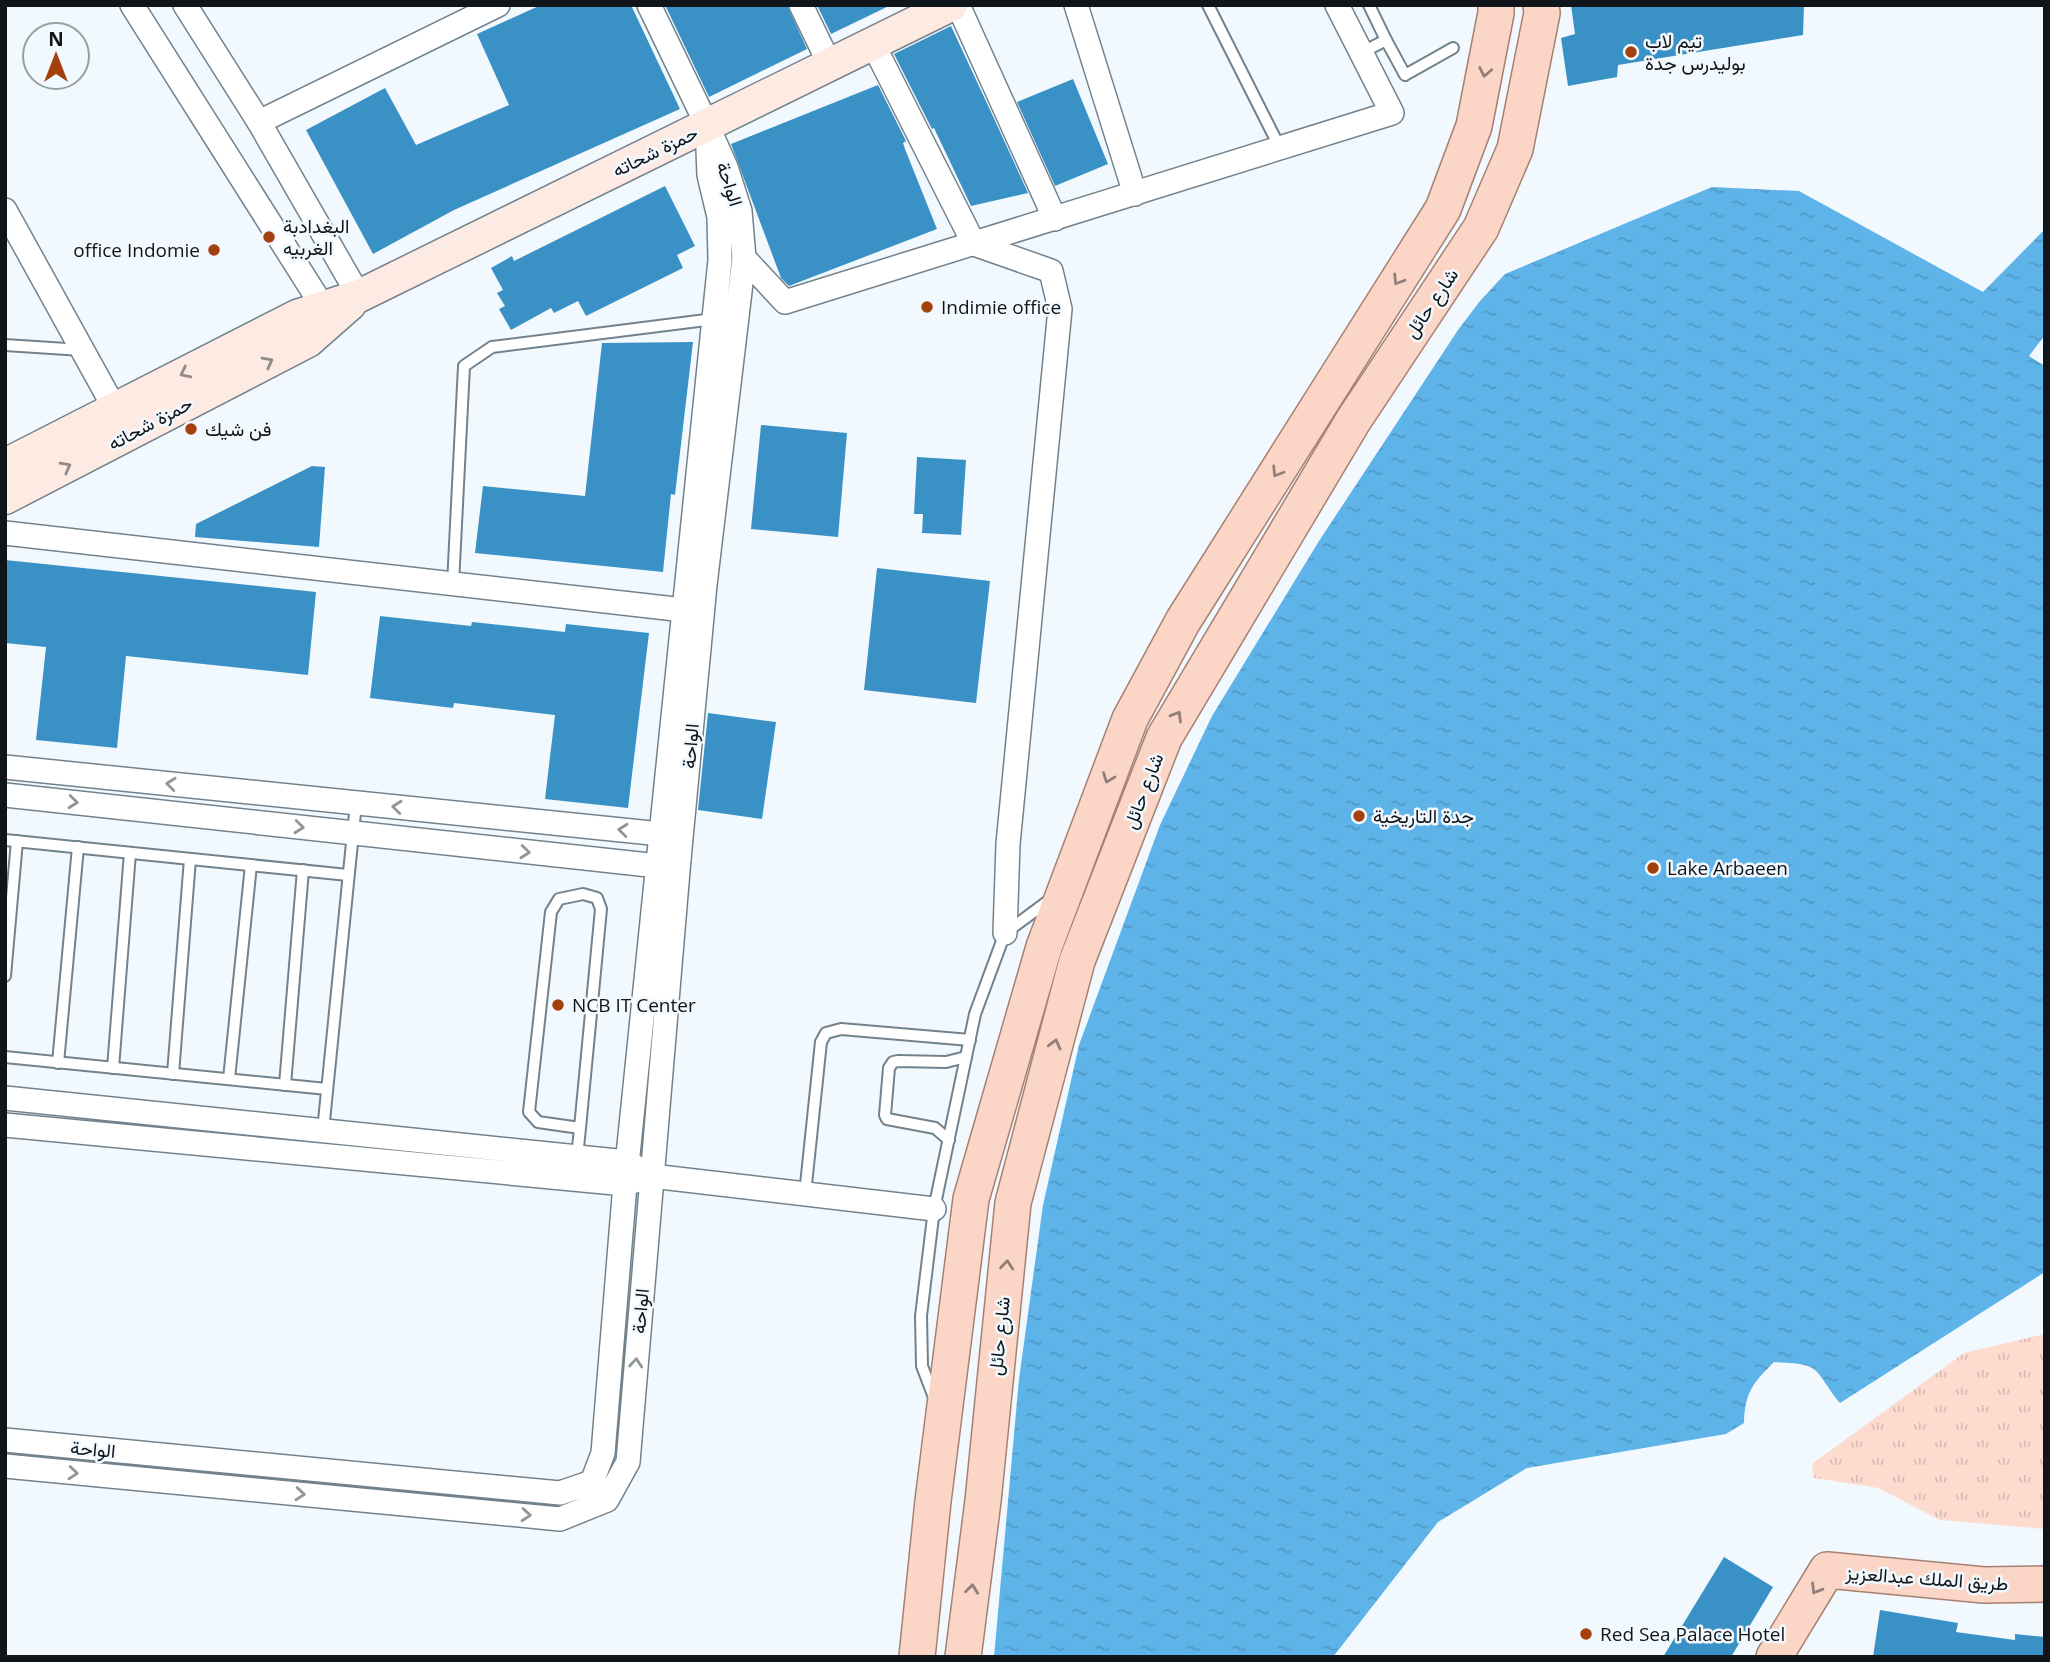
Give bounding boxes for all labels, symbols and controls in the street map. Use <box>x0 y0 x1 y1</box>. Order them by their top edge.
north arrow <box>21 21 91 91</box>
text: N <box>48 26 64 52</box>
place label: تيم لاب بوليدرس جدة <box>1645 28 1746 76</box>
marker: تيم لاب بوليدرس جدة <box>1623 44 1639 60</box>
one-way arrow <box>1478 66 1493 78</box>
street label: حمزة شحاته <box>608 119 702 183</box>
street label: الواحة <box>711 158 749 210</box>
place label: البغدادبة الغربيه <box>283 213 349 261</box>
marker: البغدادبة الغربيه <box>261 229 277 245</box>
place label: office Indomie <box>73 237 200 263</box>
marker: office Indomie <box>206 242 222 258</box>
street label: شارع حائل <box>1398 263 1464 343</box>
one-way arrow <box>1394 273 1407 286</box>
place label: Indimie office <box>941 294 1061 320</box>
marker: Indimie office <box>919 299 935 315</box>
one-way arrow <box>260 356 273 370</box>
one-way arrow <box>180 364 193 378</box>
street label: حمزة شحاته <box>103 390 197 456</box>
place label: فن شيك <box>205 416 271 442</box>
marker: فن شيك <box>183 421 199 437</box>
one-way arrow <box>59 462 71 475</box>
one-way arrow <box>1272 465 1285 478</box>
one-way arrow <box>1168 711 1181 724</box>
street label: الواحة <box>675 722 705 770</box>
street label: شارع حائل <box>1117 749 1169 833</box>
one-way arrow <box>1102 771 1116 783</box>
one-way arrow <box>165 777 176 792</box>
one-way arrow <box>67 795 79 810</box>
one-way arrow <box>391 800 402 815</box>
place label: جدة التاريخية <box>1373 803 1474 829</box>
marker: جدة التاريخية <box>1351 808 1367 824</box>
one-way arrow <box>294 819 305 834</box>
one-way arrow <box>617 823 629 838</box>
one-way arrow <box>520 844 531 859</box>
place label: Lake Arbaeen <box>1667 855 1788 881</box>
marker: Lake Arbaeen <box>1645 860 1661 876</box>
place label: NCB IT Center <box>572 992 696 1018</box>
marker: NCB IT Center <box>550 997 566 1013</box>
one-way arrow <box>1047 1038 1061 1050</box>
one-way arrow <box>999 1260 1014 1271</box>
street label: الواحة <box>625 1287 655 1335</box>
street label: شارع حائل <box>982 1295 1016 1377</box>
one-way arrow <box>628 1357 643 1368</box>
street label: الواحة <box>69 1434 117 1464</box>
one-way arrow <box>68 1465 79 1480</box>
one-way arrow <box>295 1486 306 1501</box>
one-way arrow <box>520 1508 532 1523</box>
street label: طريق الملك عبدالعزيز <box>1844 1559 2009 1597</box>
one-way arrow <box>1811 1581 1824 1594</box>
one-way arrow <box>964 1583 979 1595</box>
place label: Red Sea Palace Hotel <box>1600 1621 1785 1647</box>
marker: Red Sea Palace Hotel <box>1578 1626 1594 1642</box>

